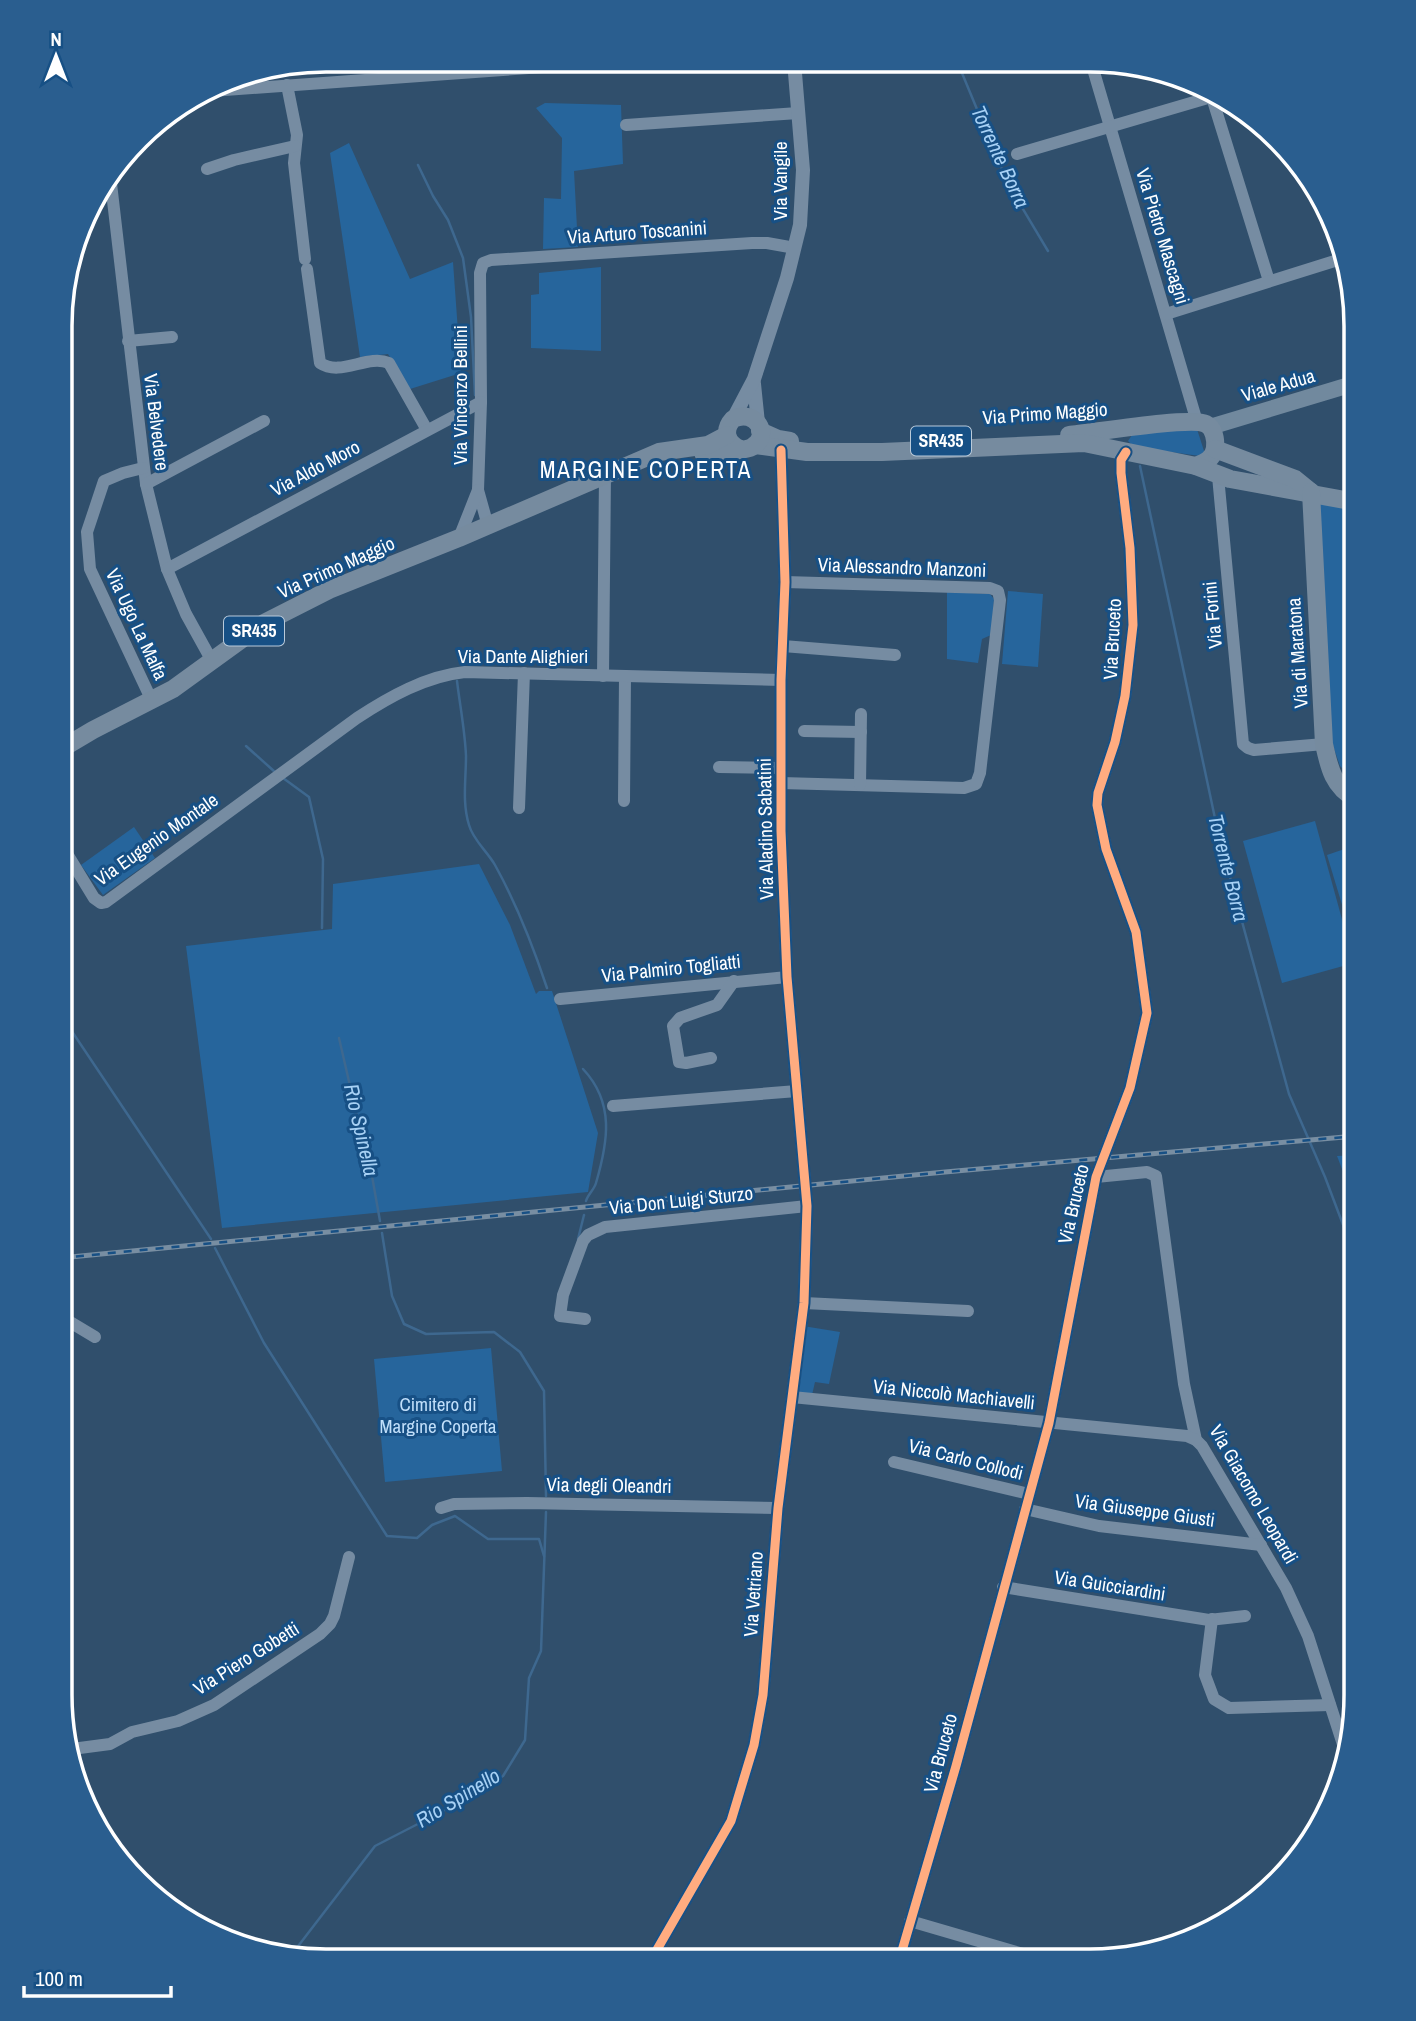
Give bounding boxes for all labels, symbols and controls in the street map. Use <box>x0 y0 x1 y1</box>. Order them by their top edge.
north arrow <box>21 21 91 91</box>
text: N <box>50 26 62 52</box>
water label: Torrente Borra <box>964 101 1037 213</box>
street label: Via Vangile <box>767 141 793 221</box>
street label: Via Pietro Mascagni <box>1130 165 1196 307</box>
street label: Via Arturo Toscanini <box>566 214 708 250</box>
street label: Via Vincenzo Bellini <box>447 325 473 465</box>
street label: Viale Adua <box>1238 362 1318 408</box>
street label: Via Belvedere <box>138 372 176 472</box>
street label: Via Primo Maggio <box>982 396 1108 430</box>
road number: SR435 <box>911 426 971 456</box>
street label: Via Aldo Moro <box>266 434 364 502</box>
district label: MARGINE COPERTA <box>540 454 752 485</box>
street label: Via Primo Maggio <box>273 530 399 604</box>
street label: Via Alessandro Manzoni <box>817 551 987 583</box>
street label: Via Ugo La Malfa <box>100 564 174 684</box>
street label: Via Forini <box>1196 580 1228 650</box>
street label: Via di Maratona <box>1280 597 1314 709</box>
street label: Via Bruceto <box>1097 598 1127 680</box>
road number: SR435 <box>224 616 284 646</box>
street label: Via Dante Alighieri <box>458 643 588 669</box>
street label: Via Aladino Sabatini <box>751 758 779 900</box>
street label: Via Eugenio Montale <box>89 787 223 891</box>
water label: Torrente Borra <box>1201 811 1256 925</box>
street label: Via Palmiro Togliatti <box>600 948 742 988</box>
water label: Rio Spinella <box>337 1081 386 1179</box>
street label: Via Bruceto <box>1051 1162 1095 1246</box>
street label: Via Don Luigi Sturzo <box>608 1180 754 1220</box>
street label: Via Niccolò Machiavelli <box>872 1373 1036 1415</box>
park label: Cimitero di Margine Coperta <box>380 1391 497 1439</box>
street label: Via Giacomo Leopardi <box>1204 1420 1304 1568</box>
street label: Via Carlo Collodi <box>906 1432 1026 1486</box>
street label: Via degli Oleandri <box>546 1471 672 1499</box>
street label: Via Giuseppe Giusti <box>1073 1487 1217 1533</box>
street label: Via Vetriano <box>737 1550 769 1638</box>
street label: Via Guicciardini <box>1052 1563 1168 1607</box>
street label: Via Piero Gobetti <box>188 1615 304 1701</box>
street label: Via Bruceto <box>917 1710 963 1796</box>
water label: Rio Spinello <box>410 1761 505 1834</box>
scale bar <box>24 1954 172 1998</box>
text: 100 m <box>35 1964 83 1993</box>

